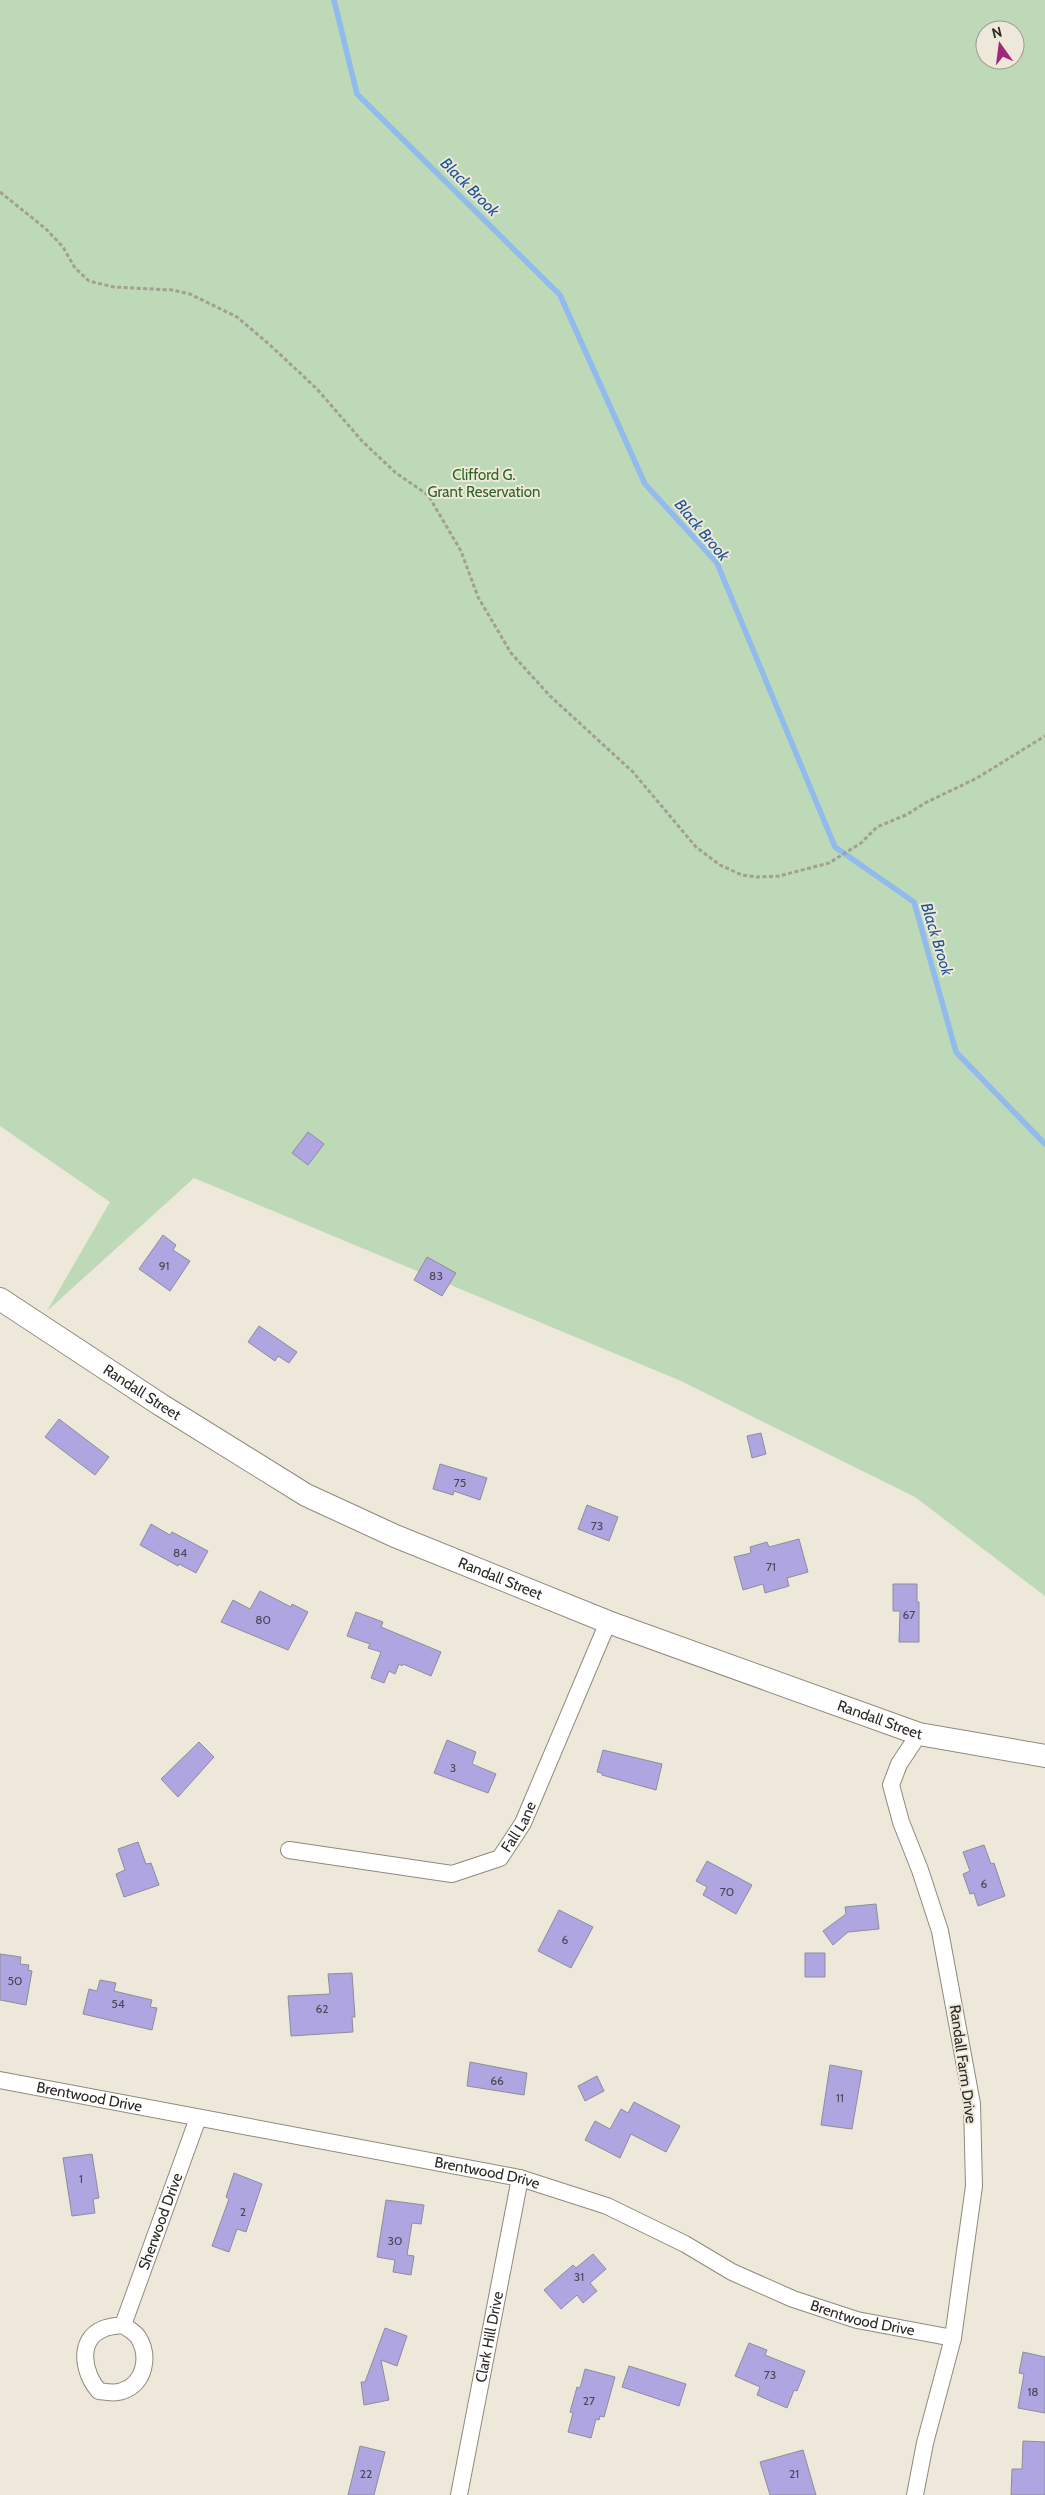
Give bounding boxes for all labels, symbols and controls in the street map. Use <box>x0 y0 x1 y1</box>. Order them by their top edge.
north arrow <box>975 20 1025 70</box>
text: N <box>990 22 1004 42</box>
water label: Black Brook <box>437 154 504 221</box>
park label: Clifford G. Grant Reservation <box>428 466 540 501</box>
water label: Black Brook <box>671 495 734 566</box>
water label: Black Brook <box>917 900 957 979</box>
house number: 91 <box>159 1258 169 1273</box>
house number: 83 <box>429 1268 443 1283</box>
street label: Randall Street <box>100 1360 184 1424</box>
house number: 75 <box>454 1475 466 1490</box>
house number: 73 <box>591 1518 603 1533</box>
house number: 84 <box>173 1545 187 1560</box>
street label: Randall Street <box>456 1553 545 1604</box>
house number: 71 <box>766 1559 776 1574</box>
house number: 67 <box>903 1607 915 1622</box>
house number: 80 <box>255 1612 271 1627</box>
street label: Randall Street <box>835 1696 923 1743</box>
house number: 3 <box>450 1760 456 1775</box>
street label: Fall Lane <box>497 1798 540 1855</box>
house number: 6 <box>981 1876 988 1891</box>
house number: 70 <box>720 1884 734 1899</box>
house number: 6 <box>562 1932 569 1947</box>
house number: 50 <box>8 1973 22 1988</box>
house number: 54 <box>111 1996 125 2011</box>
house number: 62 <box>315 2001 329 2016</box>
street label: Randall Farm Drive <box>946 2004 980 2125</box>
house number: 66 <box>490 2073 504 2088</box>
street label: Brentwood Drive <box>35 2078 144 2116</box>
house number: 11 <box>836 2090 844 2105</box>
street label: Brentwood Drive <box>433 2153 542 2193</box>
street label: Sherwood Drive <box>135 2170 186 2272</box>
house number: 1 <box>79 2171 83 2186</box>
house number: 2 <box>240 2204 246 2219</box>
house number: 30 <box>388 2233 402 2248</box>
house number: 31 <box>574 2269 584 2284</box>
street label: Clark Hill Drive <box>472 2289 507 2384</box>
street label: Brentwood Drive <box>808 2296 916 2340</box>
house number: 73 <box>764 2367 776 2382</box>
house number: 18 <box>1027 2384 1039 2399</box>
house number: 27 <box>583 2393 595 2408</box>
house number: 22 <box>360 2466 372 2481</box>
house number: 21 <box>789 2466 799 2481</box>

